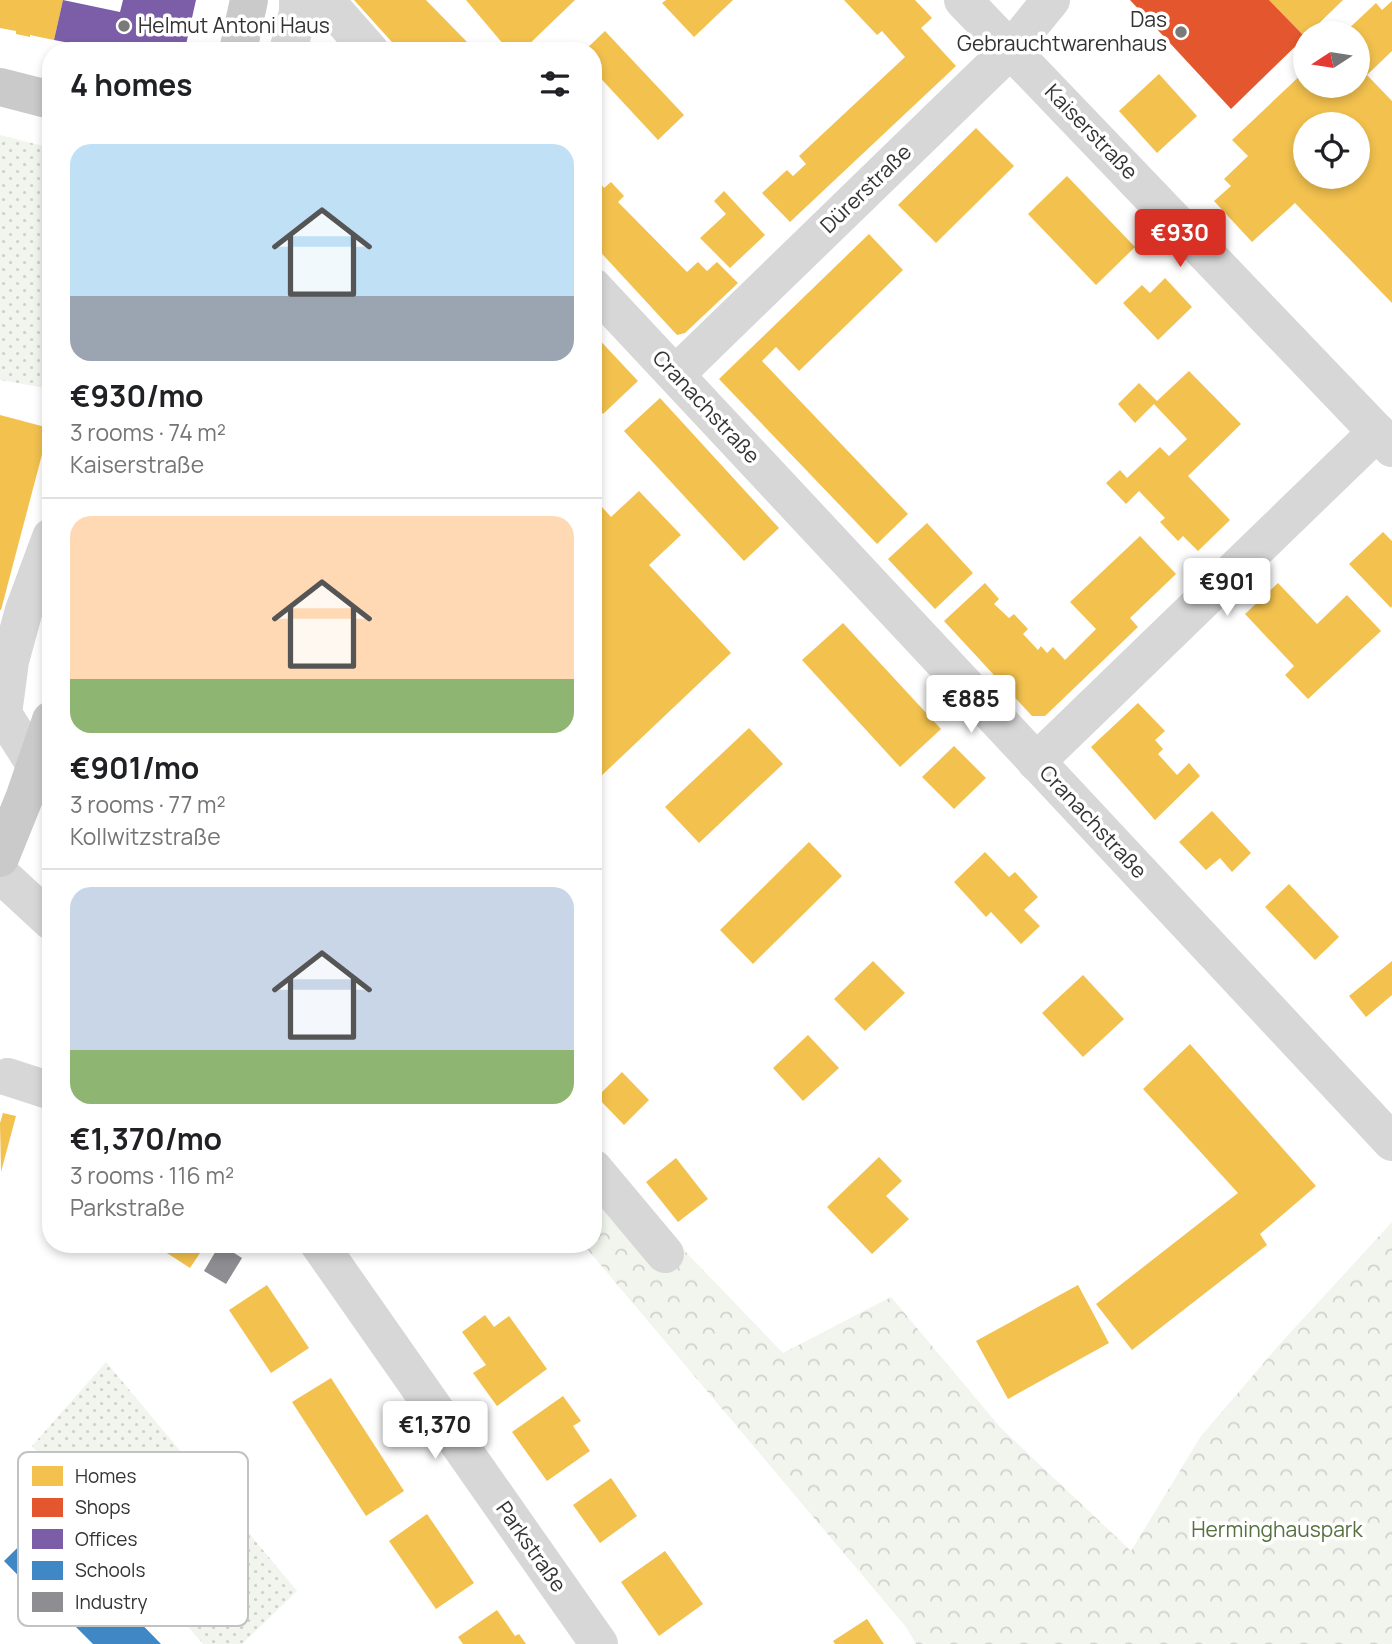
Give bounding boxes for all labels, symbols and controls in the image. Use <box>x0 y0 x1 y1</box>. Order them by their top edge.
place label: Das Gebrauchtwarenhaus <box>957 5 1167 57</box>
place label: Helmut Antoni Haus <box>138 11 330 39</box>
marker: Helmut Antoni Haus <box>116 18 132 34</box>
north arrow <box>1293 21 1370 98</box>
map controls <box>1293 21 1370 189</box>
marker: Das Gebrauchtwarenhaus <box>1173 24 1189 40</box>
text: 4 homes <box>70 64 193 105</box>
icon: filters <box>536 65 574 103</box>
street label: Kaiserstraße <box>1039 77 1144 185</box>
button: locate <box>1293 112 1370 189</box>
street label: Dürerstraße <box>814 138 917 239</box>
icon: home <box>259 189 385 315</box>
pin: €930 <box>1139 210 1221 269</box>
text: €930 <box>1151 216 1209 248</box>
street label: Cranachstraße <box>647 344 766 469</box>
text: €930/mo <box>70 375 204 416</box>
text: 3 rooms · 74 m² <box>70 416 226 448</box>
text: Kaiserstraße <box>70 448 204 480</box>
pin: €901 <box>1186 558 1268 618</box>
icon: home <box>259 561 385 687</box>
text: €901 <box>1199 565 1255 597</box>
pin: €885 <box>930 676 1012 735</box>
text: €885 <box>942 682 1000 714</box>
text: €901/mo <box>70 747 199 788</box>
street label: Cranachstraße <box>1034 759 1153 884</box>
text: 3 rooms · 77 m² <box>70 788 226 820</box>
text: Kollwitzstraße <box>70 820 221 852</box>
icon: home <box>259 932 385 1058</box>
text: €1,370/mo <box>70 1118 222 1159</box>
text: 3 rooms · 116 m² <box>70 1159 234 1191</box>
text: Parkstraße <box>70 1191 185 1223</box>
pin: €1,370 <box>378 1402 492 1461</box>
text: €1,370 <box>399 1408 471 1440</box>
legend <box>18 1452 248 1626</box>
text: Homes <box>75 1463 136 1489</box>
text: Shops <box>75 1494 130 1520</box>
street label: Parkstraße <box>490 1495 573 1597</box>
park label: Herminghauspark <box>1191 1515 1363 1543</box>
text: Offices <box>75 1526 137 1552</box>
text: Schools <box>75 1557 145 1583</box>
text: Industry <box>75 1589 148 1615</box>

